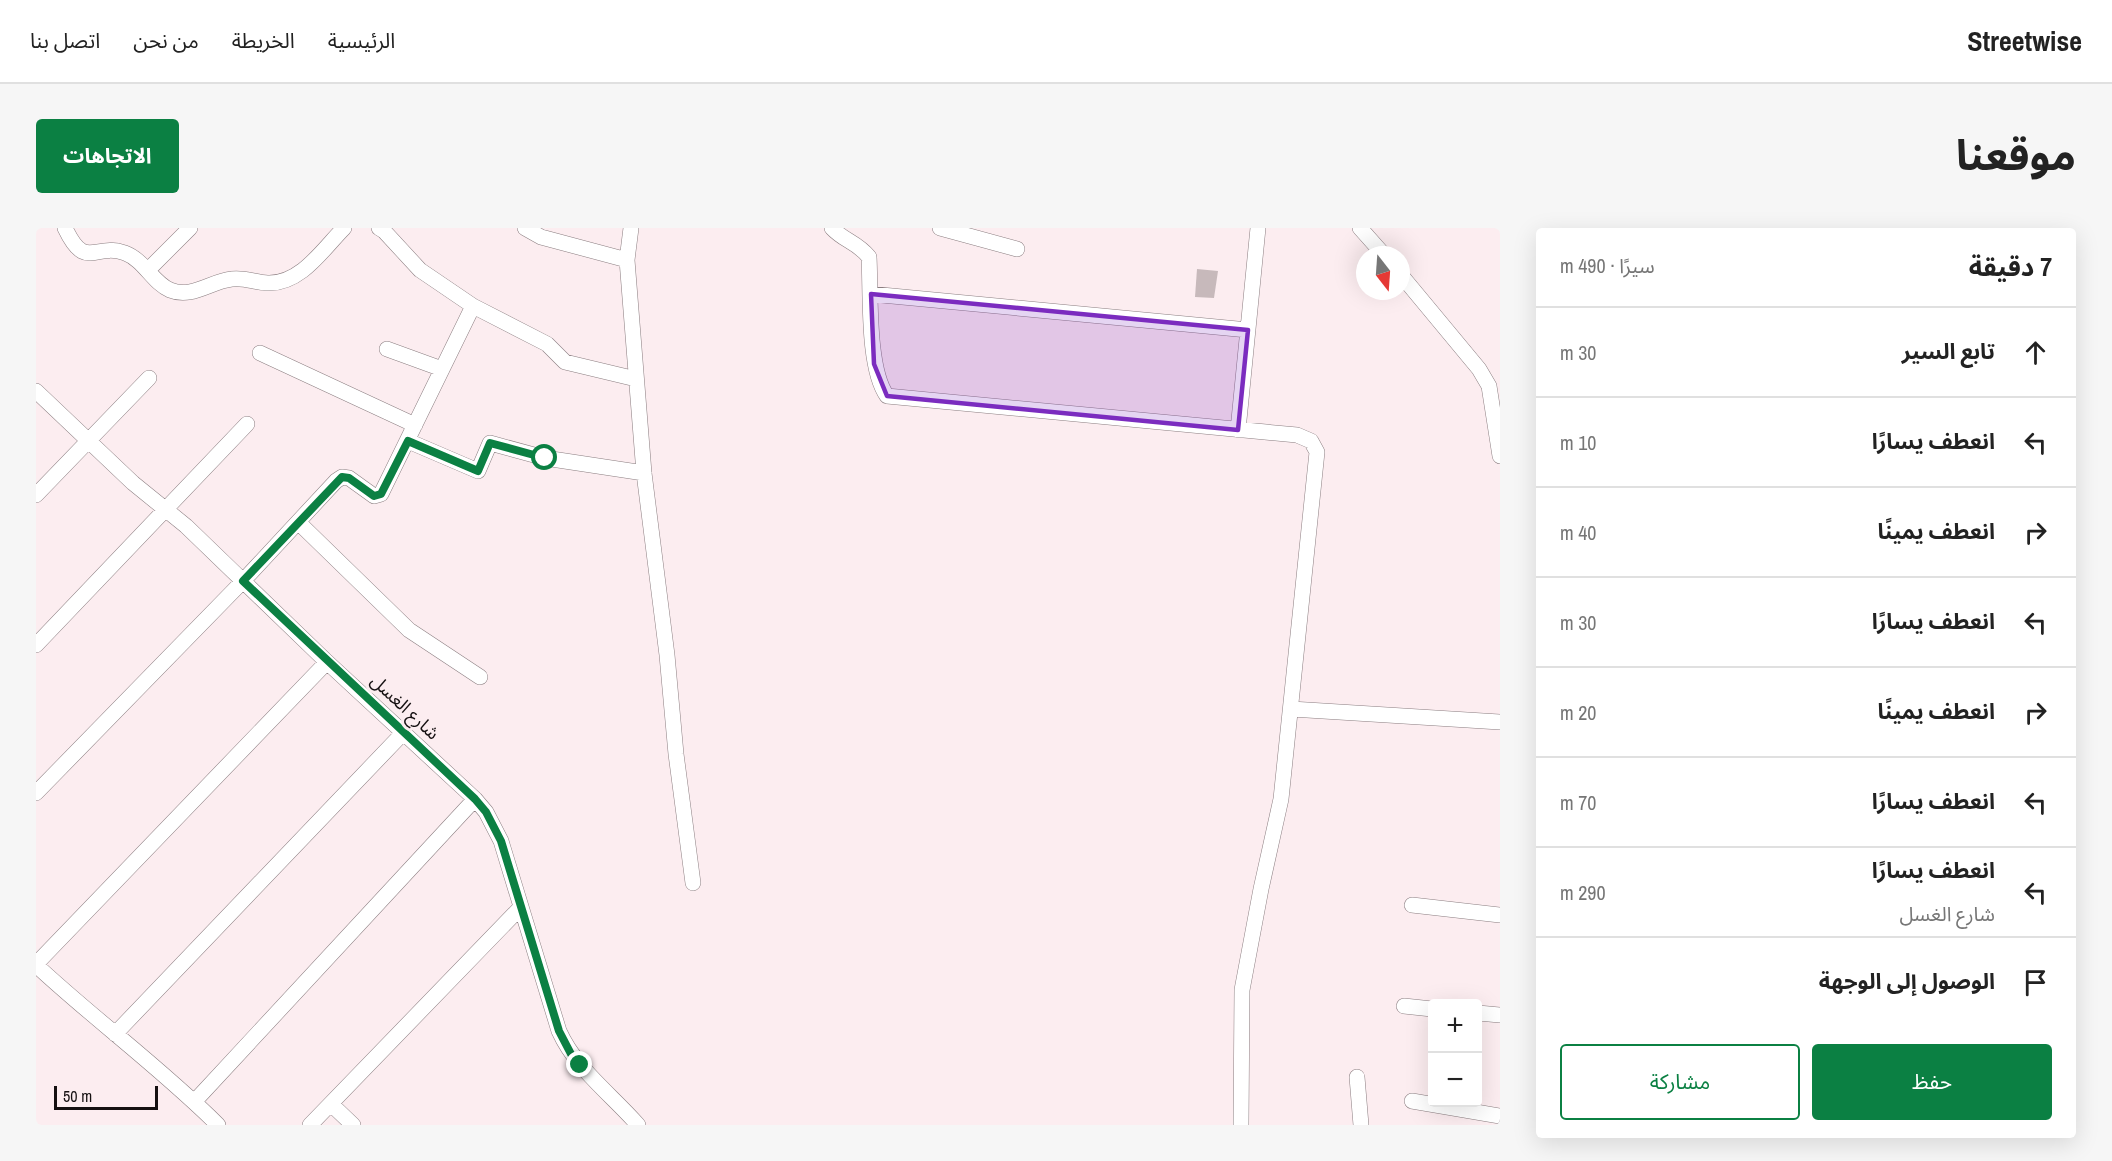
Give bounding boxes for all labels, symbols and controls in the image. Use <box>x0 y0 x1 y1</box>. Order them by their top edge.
text: Streetwise <box>1967 22 2082 60</box>
text: اتصل بنا <box>30 26 100 55</box>
text: من نحن <box>133 26 199 55</box>
text: الخريطة <box>232 26 295 55</box>
text: الرئيسية <box>328 26 395 55</box>
button: الاتجاهات <box>36 119 179 193</box>
text: موقعنا <box>1956 127 2076 183</box>
north arrow <box>1356 246 1410 300</box>
text: 7 دقيقة <box>1969 249 2052 284</box>
text: سيرًا · 490 m <box>1560 252 1655 279</box>
text: تابع السير <box>1902 336 1995 366</box>
icon: ahead <box>2019 336 2052 369</box>
text: 30 m <box>1560 339 1596 366</box>
text: انعطف يسارًا <box>1872 426 1995 456</box>
icon: left <box>2019 426 2052 459</box>
text: 10 m <box>1560 429 1596 456</box>
route start <box>531 444 557 470</box>
text: انعطف يمينًا <box>1877 516 1995 546</box>
icon: right <box>2019 516 2052 549</box>
text: 40 m <box>1560 519 1596 546</box>
text: انعطف يسارًا <box>1872 606 1995 636</box>
icon: left <box>2019 606 2052 639</box>
text: 30 m <box>1560 609 1596 636</box>
street label: شارع الغسل <box>364 668 445 747</box>
text: انعطف يمينًا <box>1877 696 1995 726</box>
icon: right <box>2019 696 2052 729</box>
text: 20 m <box>1560 699 1596 726</box>
text: انعطف يسارًا <box>1872 786 1995 816</box>
icon: left <box>2019 786 2052 819</box>
text: 70 m <box>1560 789 1596 816</box>
text: انعطف يسارًا <box>1872 855 1995 885</box>
icon: left <box>2019 876 2052 909</box>
text: 290 m <box>1560 879 1606 906</box>
text: شارع الغسل <box>1899 900 1995 927</box>
text: الوصول إلى الوجهة <box>1819 966 1995 996</box>
icon: arrive <box>2019 966 2052 999</box>
map controls <box>1428 999 1482 1107</box>
button: + <box>1428 999 1482 1053</box>
button: مشاركة <box>1560 1044 1800 1120</box>
button: حفظ <box>1812 1044 2052 1120</box>
route end <box>566 1051 592 1077</box>
button: − <box>1428 1053 1482 1107</box>
scale bar <box>54 1083 158 1110</box>
text: 50 m <box>63 1085 92 1107</box>

